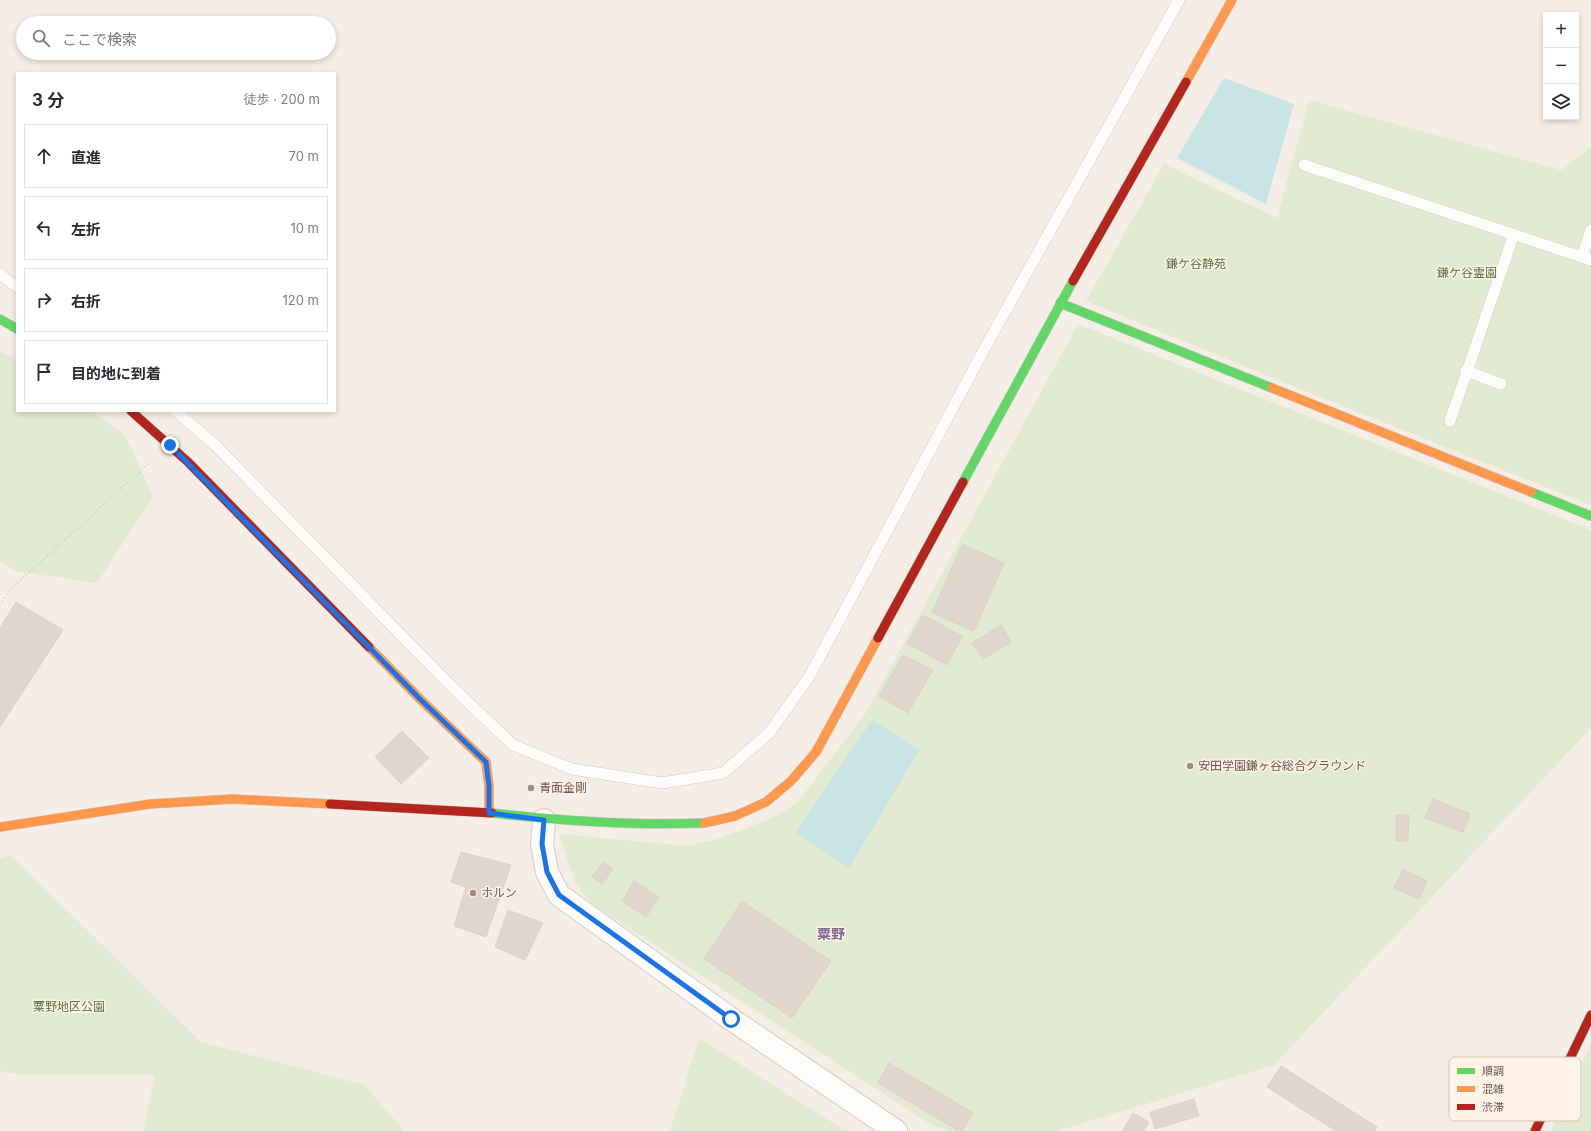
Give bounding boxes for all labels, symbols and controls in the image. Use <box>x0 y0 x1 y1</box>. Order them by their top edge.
map controls <box>1543 12 1579 120</box>
button: + <box>1543 12 1579 48</box>
search box <box>16 16 336 60</box>
icon: search <box>30 27 52 49</box>
text: ここで検索 <box>62 30 137 49</box>
button: − <box>1543 48 1579 84</box>
button: layers <box>1543 84 1579 120</box>
text: 3 分 <box>32 90 64 110</box>
text: 徒歩 · 200 m <box>244 91 320 107</box>
icon: ahead <box>33 145 55 167</box>
text: 直進 <box>71 148 101 167</box>
text: 70 m <box>289 148 319 164</box>
icon: left <box>33 217 55 239</box>
text: 左折 <box>71 220 101 239</box>
text: 10 m <box>290 220 319 236</box>
park label: 鎌ケ谷静苑 <box>1166 256 1226 271</box>
park label: 鎌ケ谷霊園 <box>1437 265 1497 280</box>
icon: right <box>33 289 55 311</box>
text: 右折 <box>71 292 101 311</box>
text: 120 m <box>283 292 319 308</box>
icon: arrive <box>33 361 55 383</box>
text: 目的地に到着 <box>71 364 161 383</box>
route end <box>161 436 179 454</box>
place label: 安田学園鎌ヶ谷総合グラウンド <box>1198 758 1366 773</box>
marker: 安田学園鎌ヶ谷総合グラウンド <box>1185 761 1195 771</box>
place label: 青面金剛 <box>539 780 587 795</box>
marker: 青面金剛 <box>526 783 536 793</box>
place label: ホルン <box>481 885 517 900</box>
marker: ホルン <box>468 888 478 898</box>
district label: 粟野 <box>817 925 845 942</box>
park label: 粟野地区公園 <box>33 999 105 1014</box>
route start <box>722 1010 740 1028</box>
legend <box>1449 1057 1581 1121</box>
text: 順調 <box>1482 1064 1504 1078</box>
text: 混雑 <box>1482 1082 1504 1096</box>
text: 渋滞 <box>1482 1100 1504 1114</box>

